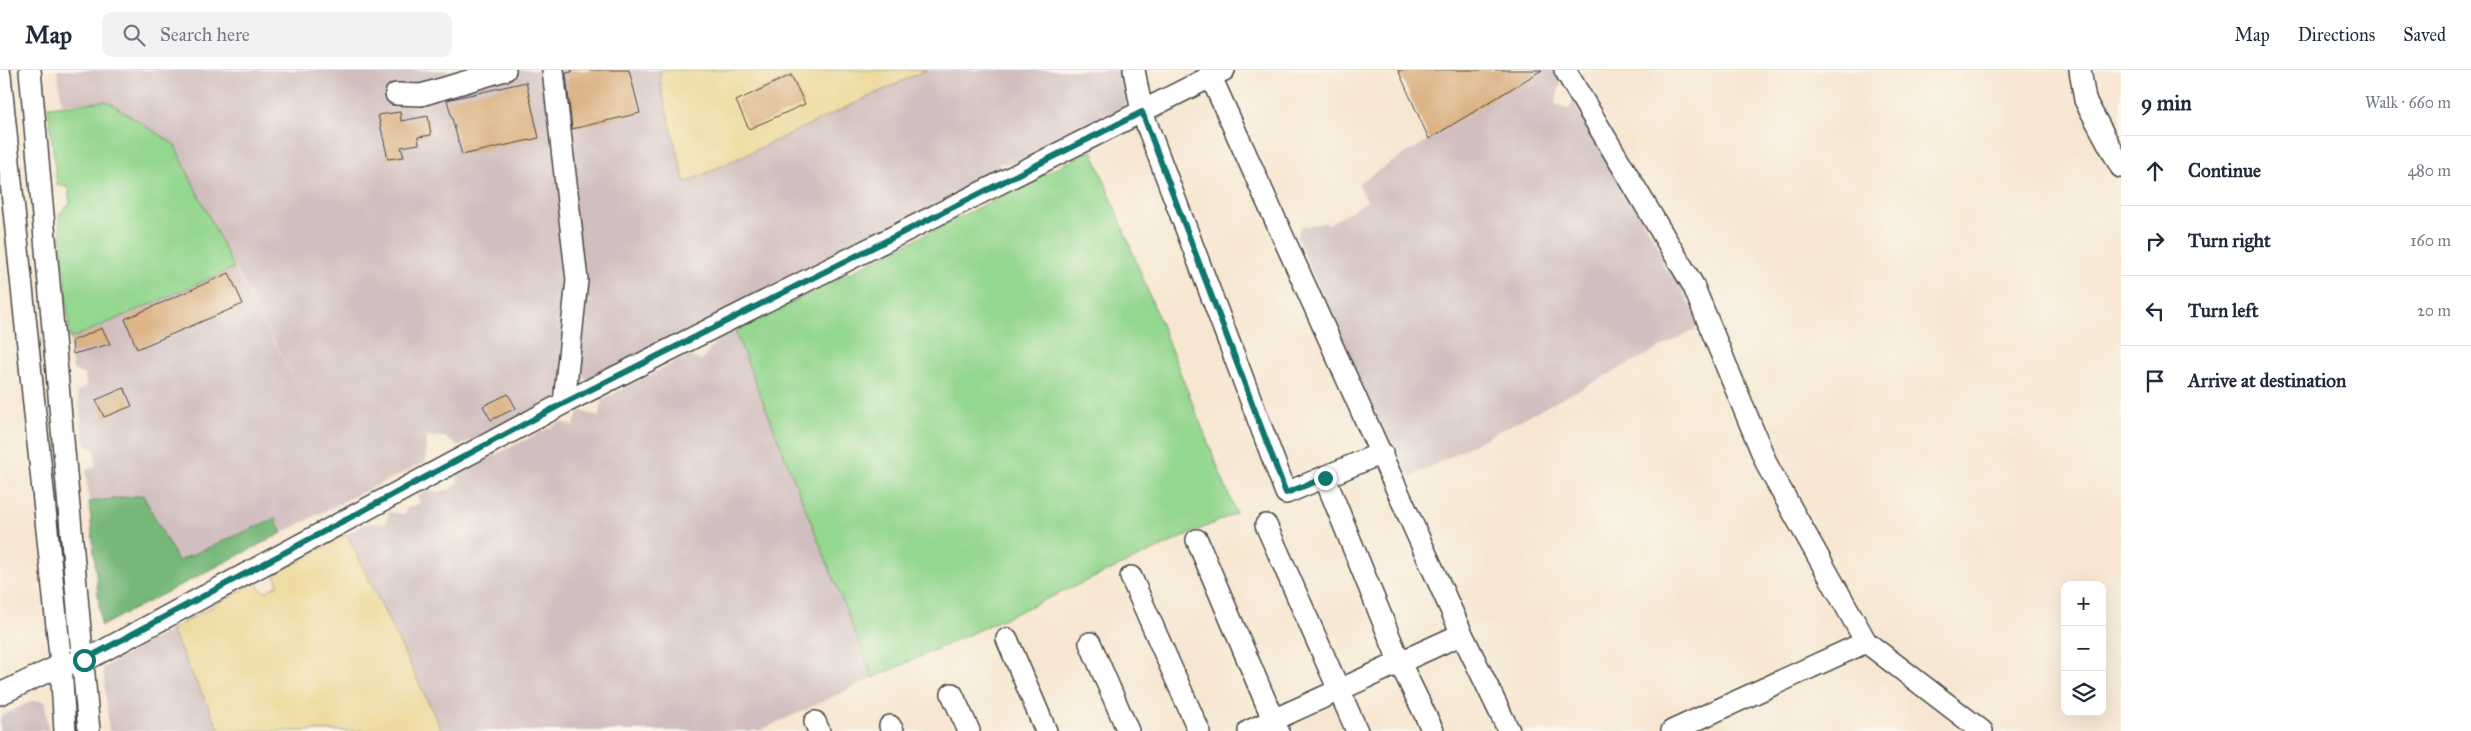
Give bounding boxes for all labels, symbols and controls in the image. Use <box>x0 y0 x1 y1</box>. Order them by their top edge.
search box <box>102 12 452 57</box>
text: Map <box>25 20 72 50</box>
icon: search <box>120 21 148 49</box>
text: Search here <box>160 23 250 46</box>
text: Map <box>2234 24 2270 46</box>
text: Directions <box>2298 24 2375 46</box>
text: Saved <box>2403 24 2446 46</box>
text: 9 min <box>2141 90 2192 116</box>
text: Walk · 660 m <box>2365 93 2451 112</box>
icon: ahead <box>2141 157 2169 185</box>
text: Continue <box>2188 159 2261 182</box>
text: 480 m <box>2407 161 2451 180</box>
icon: right <box>2141 227 2169 255</box>
text: Turn right <box>2188 229 2271 252</box>
text: 160 m <box>2410 231 2451 250</box>
icon: left <box>2141 297 2169 325</box>
text: Turn left <box>2188 299 2258 322</box>
text: 20 m <box>2417 301 2451 320</box>
icon: arrive <box>2141 367 2169 395</box>
text: Arrive at destination <box>2188 369 2346 392</box>
route end <box>1314 467 1337 490</box>
map controls <box>2061 581 2106 716</box>
button: + <box>2061 581 2106 626</box>
button: − <box>2061 626 2106 671</box>
route start <box>73 649 96 672</box>
button: layers <box>2061 671 2106 716</box>

